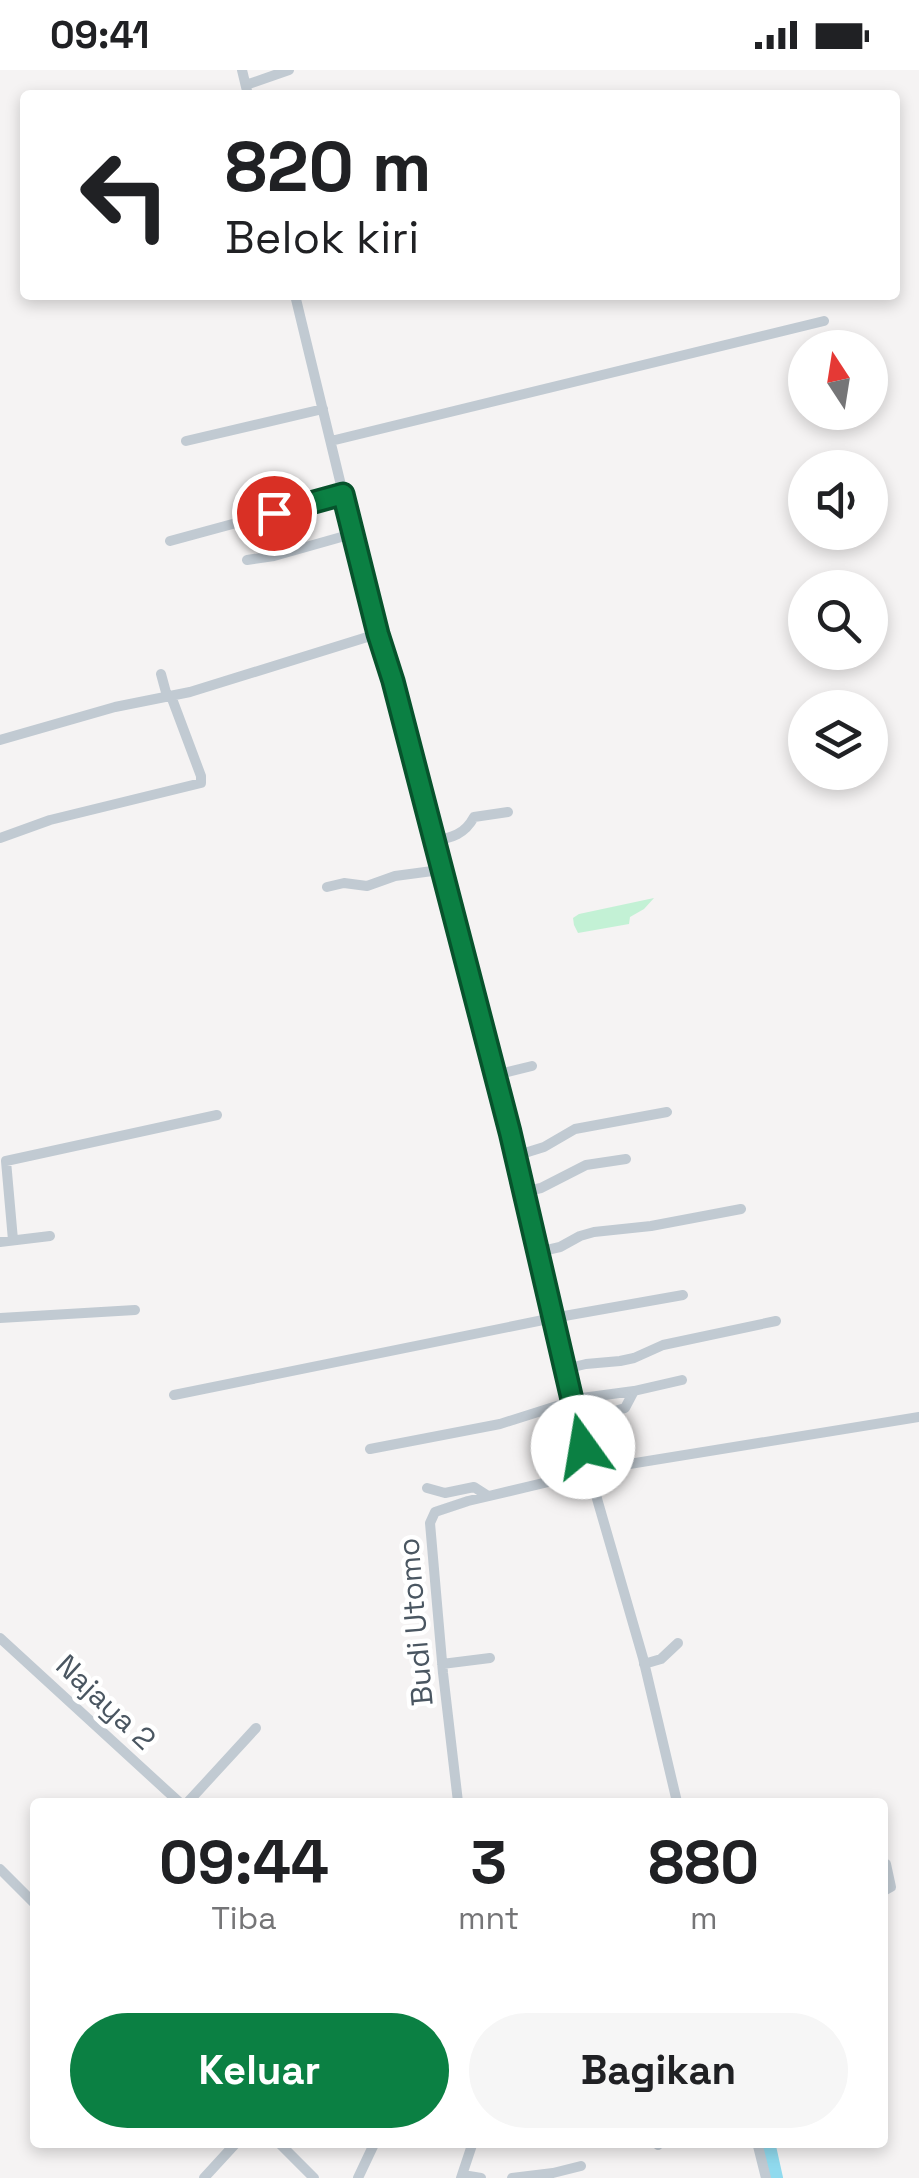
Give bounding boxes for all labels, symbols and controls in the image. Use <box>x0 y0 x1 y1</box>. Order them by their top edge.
text: 09:41 <box>50 11 149 59</box>
text: 820 m <box>225 122 432 211</box>
icon: left <box>60 130 190 260</box>
text: Belok kiri <box>225 209 419 266</box>
north arrow <box>788 330 888 430</box>
map controls <box>788 330 888 790</box>
button: sound <box>788 450 888 550</box>
pin <box>232 471 317 556</box>
icon: arrive <box>247 486 302 541</box>
button: search <box>788 570 888 670</box>
button: layers <box>788 690 888 790</box>
position arrow <box>531 1395 635 1499</box>
street label: Budi Utomo <box>388 1536 442 1708</box>
street label: Najaya 2 <box>48 1646 164 1758</box>
text: 09:44 <box>159 1824 329 1901</box>
text: 3 <box>470 1824 507 1901</box>
text: 880 <box>648 1824 759 1901</box>
text: Tiba <box>211 1898 277 1938</box>
text: mnt <box>458 1898 519 1938</box>
text: m <box>690 1898 717 1938</box>
button: Keluar <box>70 2013 449 2128</box>
button: Bagikan <box>469 2013 848 2128</box>

